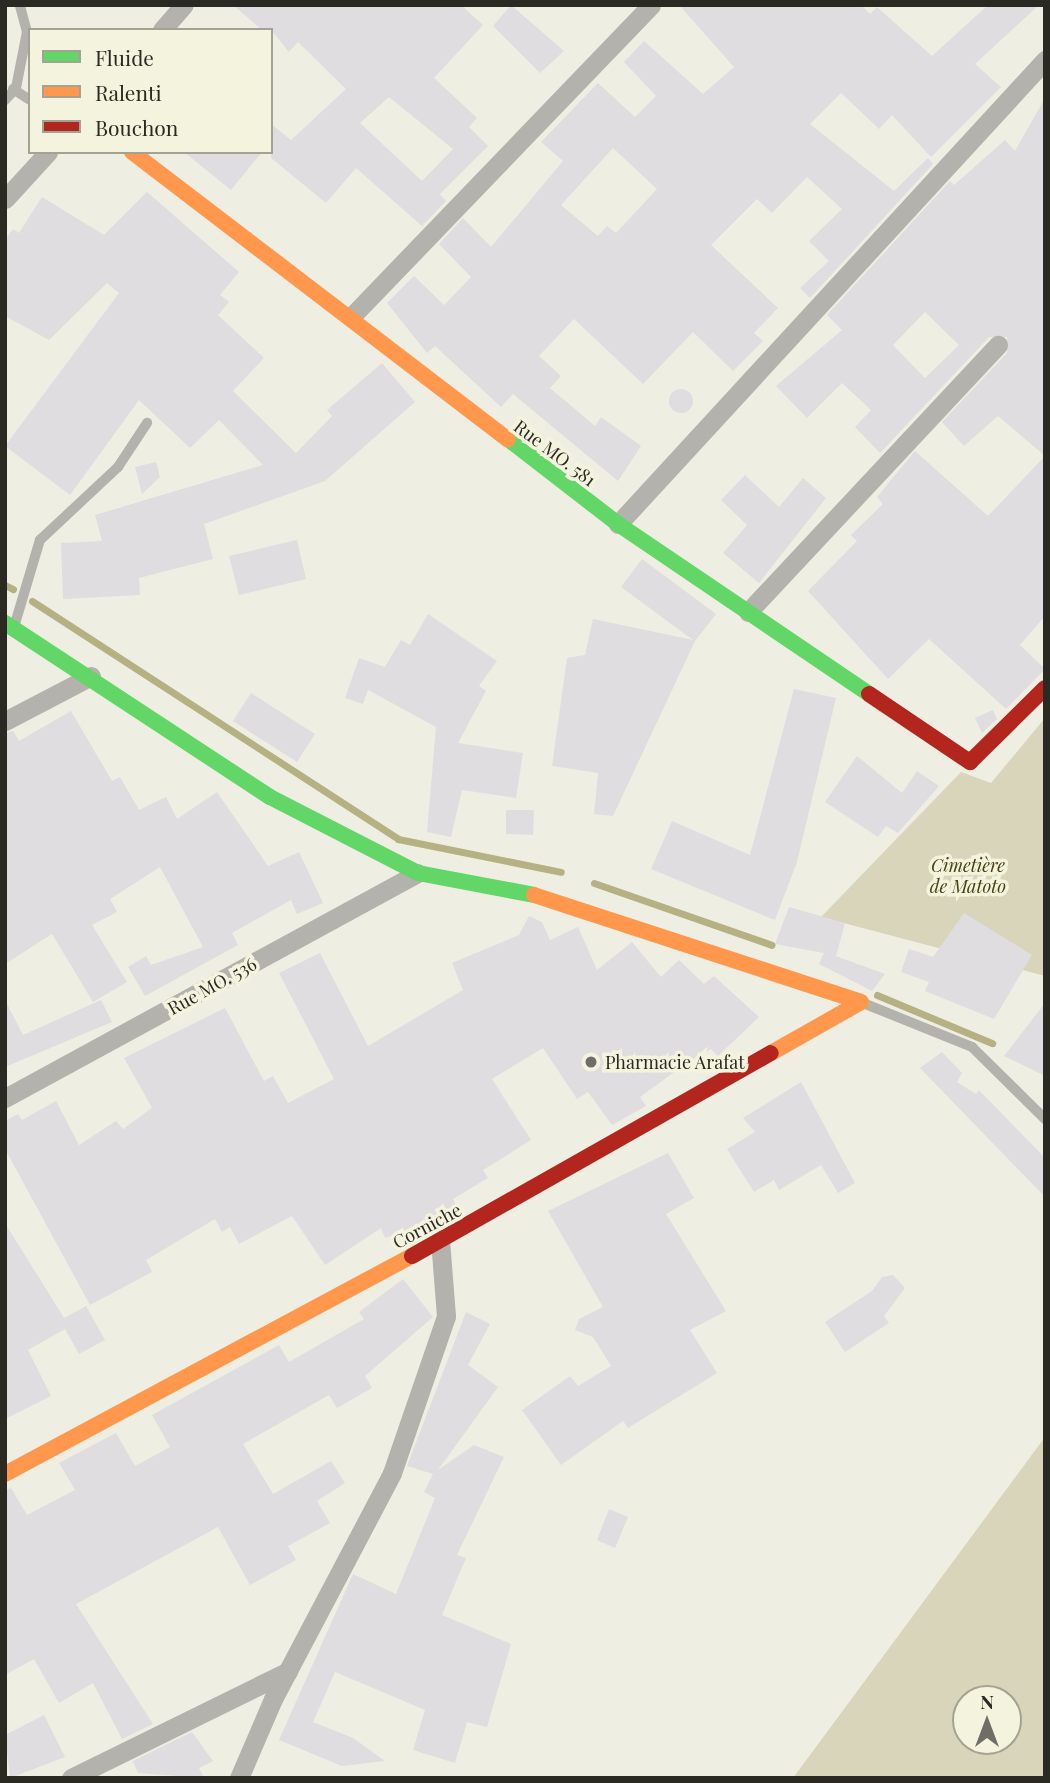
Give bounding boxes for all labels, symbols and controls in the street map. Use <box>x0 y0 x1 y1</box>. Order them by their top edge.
legend <box>28 28 273 154</box>
text: Fluide <box>95 43 154 71</box>
text: Ralenti <box>95 78 162 106</box>
text: Bouchon <box>95 113 178 141</box>
street label: Rue MO. 581 <box>510 415 600 491</box>
park label: Cimetière de Matoto <box>930 855 1006 898</box>
street label: Rue MO. 536 <box>164 953 260 1019</box>
place label: Pharmacie Arafat <box>605 1051 745 1073</box>
marker: Pharmacie Arafat <box>583 1054 599 1070</box>
street label: Corniche <box>389 1199 465 1253</box>
north arrow <box>952 1685 1022 1755</box>
text: N <box>980 1688 994 1714</box>

